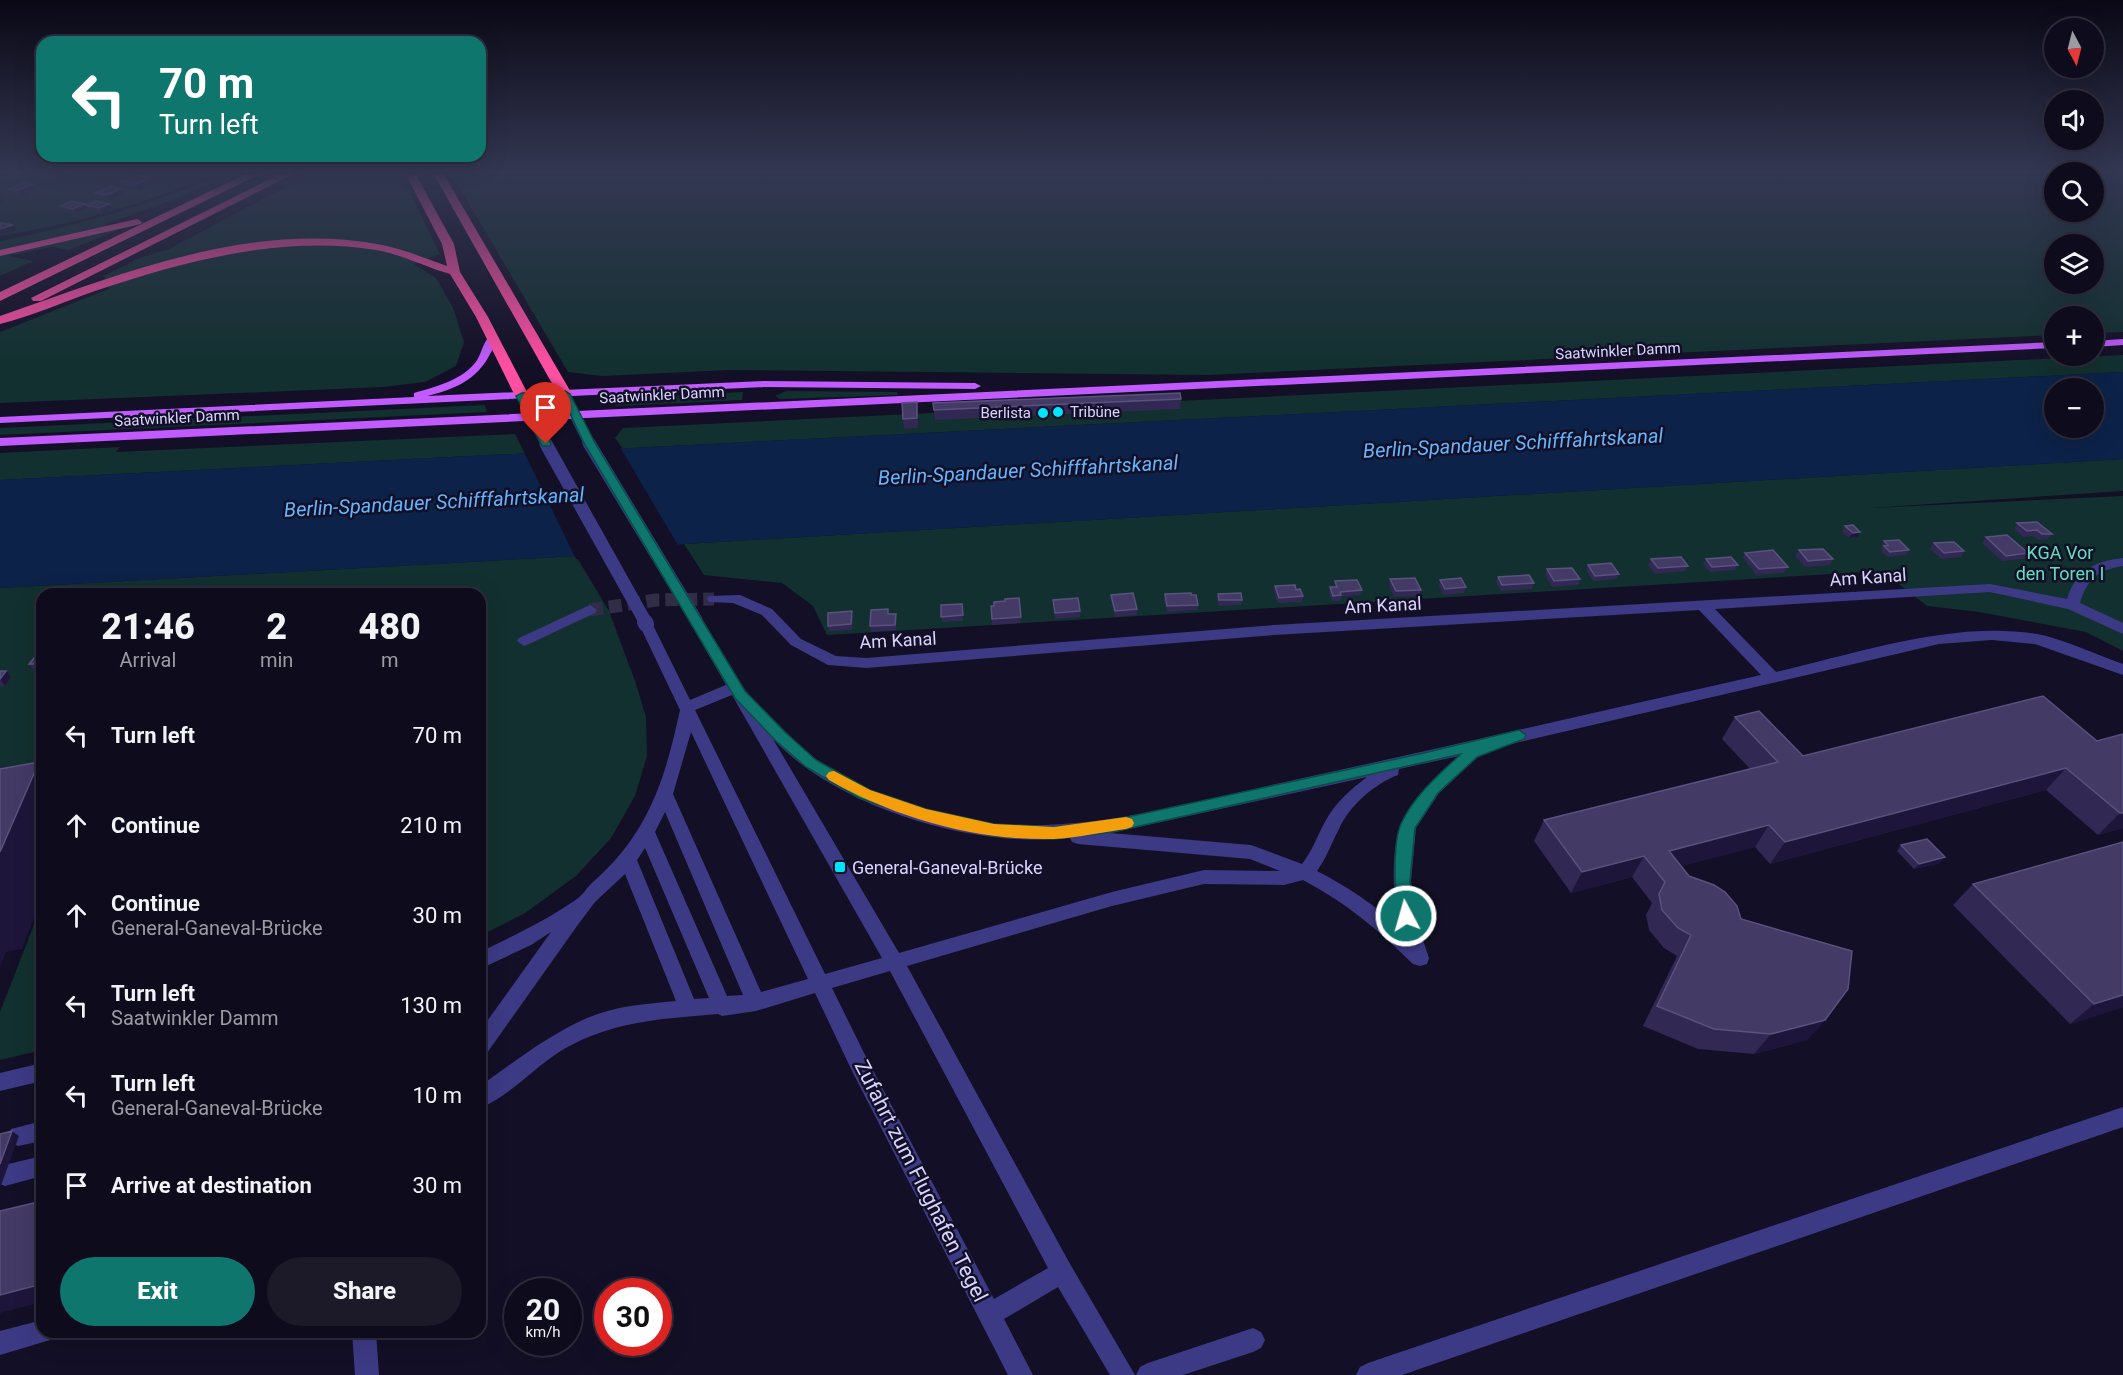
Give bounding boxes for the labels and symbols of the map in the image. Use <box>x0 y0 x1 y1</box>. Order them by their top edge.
north arrow <box>2044 18 2104 78</box>
street label: Saatwinkler Damm <box>1555 339 1681 363</box>
pin <box>520 382 571 444</box>
street label: Saatwinkler Damm <box>599 383 725 407</box>
place label: Tribüne <box>1070 403 1120 421</box>
place label: Berlista <box>981 404 1031 422</box>
marker: Tribüne <box>1051 405 1065 419</box>
street label: Saatwinkler Damm <box>114 406 240 430</box>
marker: Berlista <box>1036 406 1050 420</box>
water label: Berlin-Spandauer Schifffahrtskanal <box>1362 423 1664 463</box>
water label: Berlin-Spandauer Schifffahrtskanal <box>877 450 1179 490</box>
water label: Berlin-Spandauer Schifffahrtskanal <box>283 482 585 522</box>
park label: KGA Vor den Toren I <box>2016 542 2104 584</box>
street label: Am Kanal <box>1829 564 1907 590</box>
street label: Am Kanal <box>1344 592 1422 618</box>
street label: Am Kanal <box>859 627 937 653</box>
place label: General-Ganeval-Brücke <box>852 857 1043 878</box>
marker: General-Ganeval-Brücke <box>833 860 847 874</box>
position arrow <box>1374 884 1438 948</box>
street label: Zufahrt zum Flughafen Tegel <box>849 1056 993 1306</box>
speed limit sign: 30 <box>594 1278 672 1356</box>

